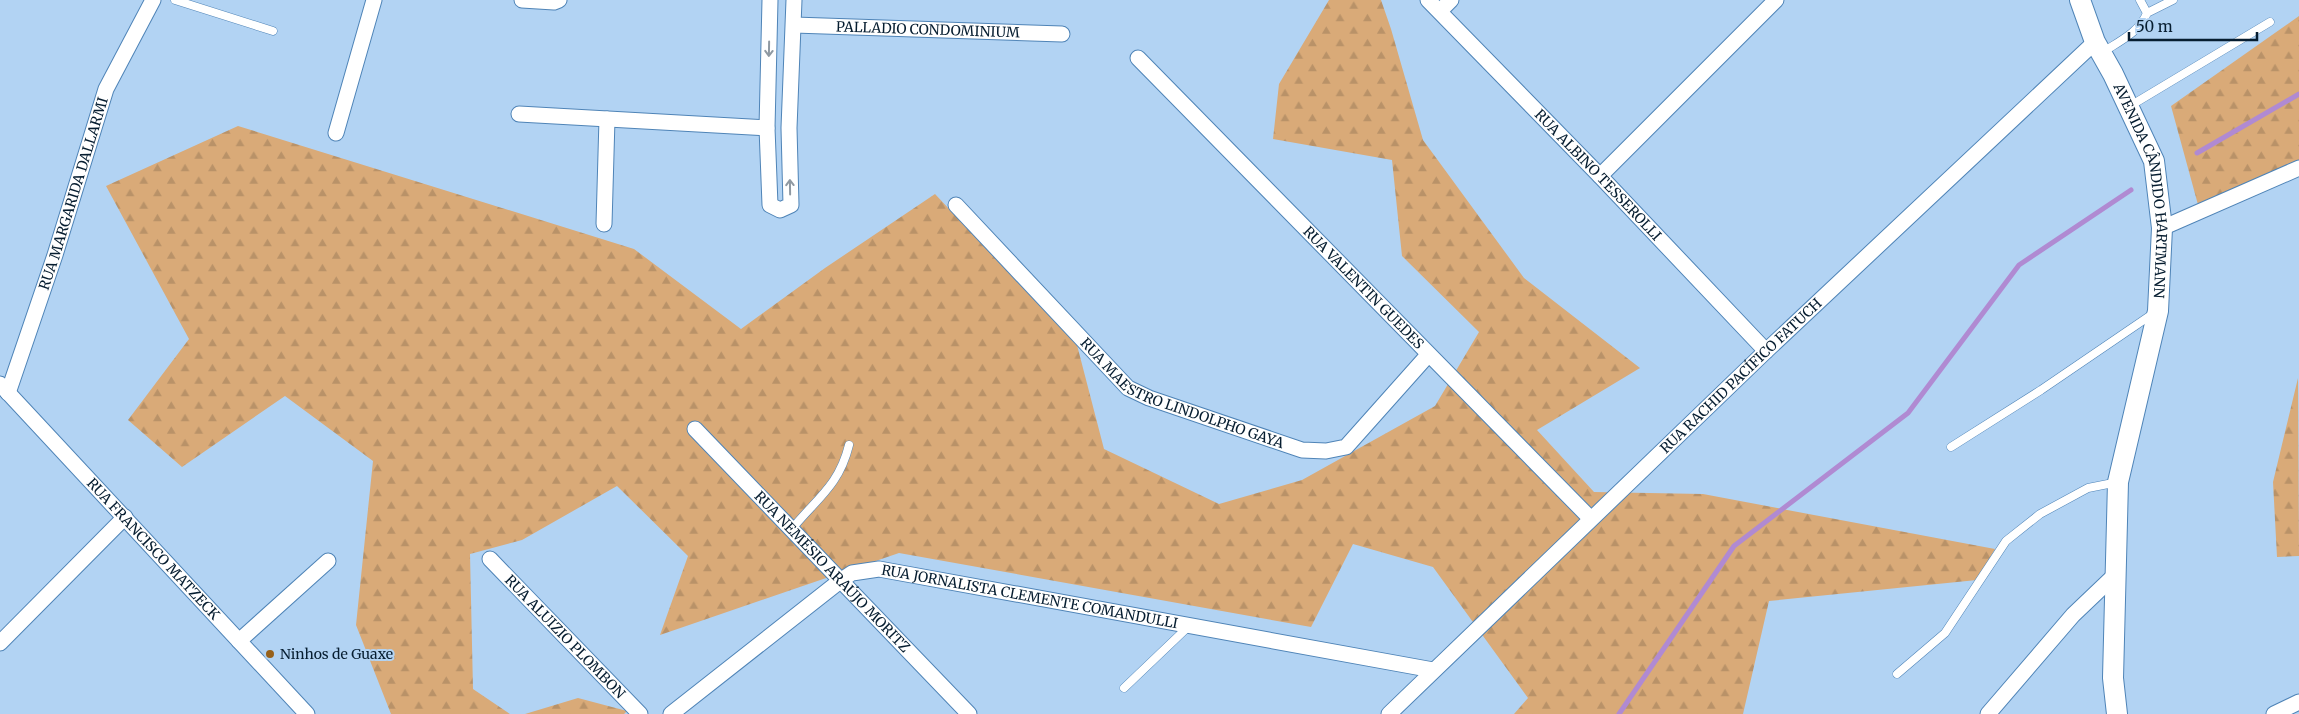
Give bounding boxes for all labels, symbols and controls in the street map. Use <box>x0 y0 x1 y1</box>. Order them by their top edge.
scale bar <box>2129 10 2256 42</box>
street label: PALLADIO CONDOMINIUM <box>836 17 1020 42</box>
text: 50 m <box>2136 17 2173 36</box>
one-way arrow <box>764 40 774 56</box>
street label: AVENIDA CÂNDIDO HARTMANN <box>2109 79 2171 299</box>
street label: RUA MARGARIDA DALLARMI <box>35 95 112 292</box>
street label: RUA ALBINO TESSEROLLI <box>1531 106 1665 244</box>
one-way arrow <box>785 179 795 195</box>
street label: RUA VALENTIN GUEDES <box>1299 223 1428 353</box>
street label: RUA RACHID PACÍFICO FATUCH <box>1656 294 1825 457</box>
street label: RUA MAESTRO LINDOLPHO GAYA <box>1077 334 1287 452</box>
street label: RUA FRANCISCO MATZECK <box>83 474 224 624</box>
street label: RUA NEMÉSIO ARAÚJO MORITZ <box>751 487 914 656</box>
street label: RUA JORNALISTA CLEMENTE COMANDULLI <box>880 561 1180 632</box>
street label: RUA ALUIZIO PLOMBON <box>501 571 629 702</box>
place label: Ninhos de Guaxe <box>280 645 393 663</box>
marker: Ninhos de Guaxe <box>264 648 276 660</box>

